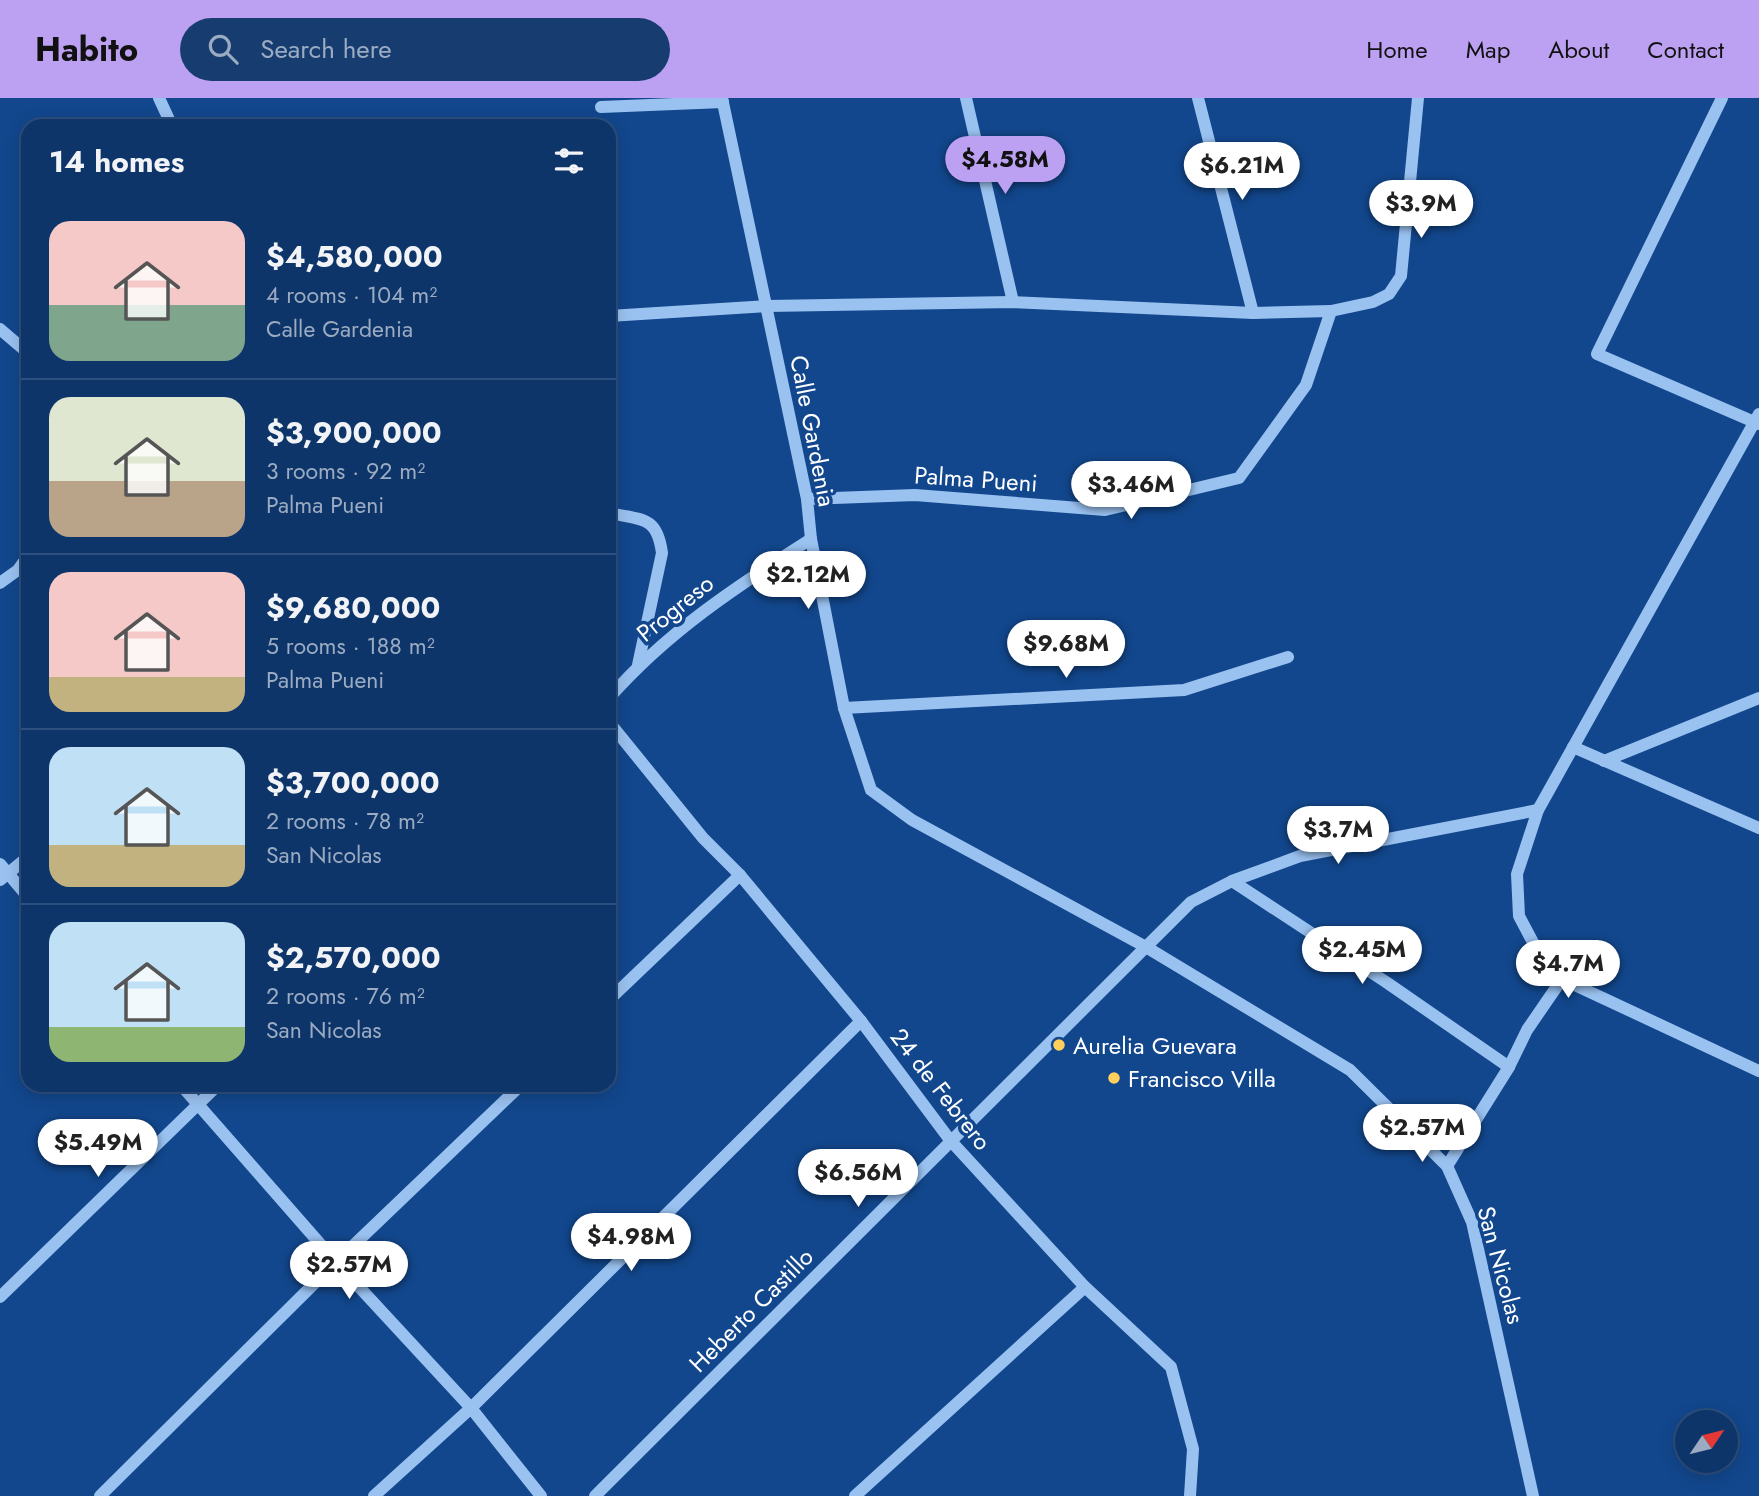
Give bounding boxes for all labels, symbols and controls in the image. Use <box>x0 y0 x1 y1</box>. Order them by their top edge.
search box <box>180 18 670 81</box>
text: Habito <box>35 26 138 73</box>
icon: search <box>204 30 242 68</box>
text: Search here <box>260 30 392 68</box>
text: Home <box>1366 32 1428 67</box>
text: Map <box>1466 32 1510 67</box>
text: About <box>1548 32 1609 67</box>
text: Contact <box>1647 32 1724 67</box>
pin: $4.58M <box>948 136 1062 196</box>
text: 14 homes <box>49 140 184 183</box>
icon: filters <box>550 142 588 180</box>
text: $4.58M <box>961 142 1049 176</box>
pin: $6.21M <box>1185 142 1299 202</box>
text: $6.21M <box>1200 148 1284 182</box>
pin: $3.9M <box>1372 180 1470 240</box>
text: $3.9M <box>1385 186 1457 220</box>
text: $4,580,000 <box>266 235 443 278</box>
icon: home <box>105 249 189 333</box>
text: 4 rooms · 104 m² <box>266 278 437 312</box>
text: Calle Gardenia <box>266 312 413 346</box>
street label: Calle Gardenia <box>781 352 845 510</box>
text: $3,900,000 <box>266 411 442 454</box>
icon: home <box>105 425 189 509</box>
text: 3 rooms · 92 m² <box>266 454 425 488</box>
street label: Palma Pueni <box>913 457 1039 501</box>
pin: $3.46M <box>1074 462 1188 521</box>
text: $3.46M <box>1087 467 1175 501</box>
text: Palma Pueni <box>266 488 384 522</box>
pin: $2.12M <box>751 552 865 611</box>
text: $2.12M <box>766 557 850 591</box>
street label: Progreso <box>629 566 721 650</box>
text: $9,680,000 <box>266 586 440 629</box>
icon: home <box>105 600 189 684</box>
pin: $9.68M <box>1009 620 1123 680</box>
text: $9.68M <box>1023 626 1109 660</box>
text: 5 rooms · 188 m² <box>266 629 435 663</box>
text: Palma Pueni <box>266 663 384 697</box>
text: $3,700,000 <box>266 761 440 804</box>
icon: home <box>105 775 189 859</box>
text: 2 rooms · 78 m² <box>266 804 424 838</box>
pin: $3.7M <box>1289 806 1387 866</box>
text: $3.7M <box>1303 812 1373 846</box>
text: San Nicolas <box>266 838 382 872</box>
pin: $2.45M <box>1305 926 1419 986</box>
text: $2.45M <box>1318 932 1406 966</box>
text: $2,570,000 <box>266 936 441 979</box>
pin: $4.7M <box>1519 940 1617 1000</box>
text: $4.7M <box>1532 946 1604 980</box>
icon: home <box>105 950 189 1034</box>
text: 2 rooms · 76 m² <box>266 979 425 1013</box>
text: San Nicolas <box>266 1013 382 1047</box>
street label: 24 de Febrero <box>882 1020 1000 1158</box>
place label: Aurelia Guevara <box>1073 1028 1237 1063</box>
marker: Aurelia Guevara <box>1051 1037 1067 1053</box>
place label: Francisco Villa <box>1128 1061 1276 1096</box>
marker: Francisco Villa <box>1106 1070 1122 1086</box>
pin: $2.57M <box>1365 1104 1479 1164</box>
text: $2.57M <box>1379 1110 1465 1144</box>
pin: $5.49M <box>41 1119 155 1179</box>
text: $5.49M <box>54 1125 142 1159</box>
pin: $6.56M <box>801 1150 915 1209</box>
text: $6.56M <box>814 1155 902 1189</box>
street label: San Nicolas <box>1468 1202 1534 1328</box>
pin: $4.98M <box>574 1214 688 1273</box>
text: $4.98M <box>587 1219 675 1253</box>
street label: Heberto Castillo <box>681 1240 821 1380</box>
pin: $2.57M <box>292 1242 406 1301</box>
text: $2.57M <box>306 1247 392 1281</box>
north arrow <box>1675 1410 1738 1474</box>
map controls <box>1675 1410 1738 1473</box>

